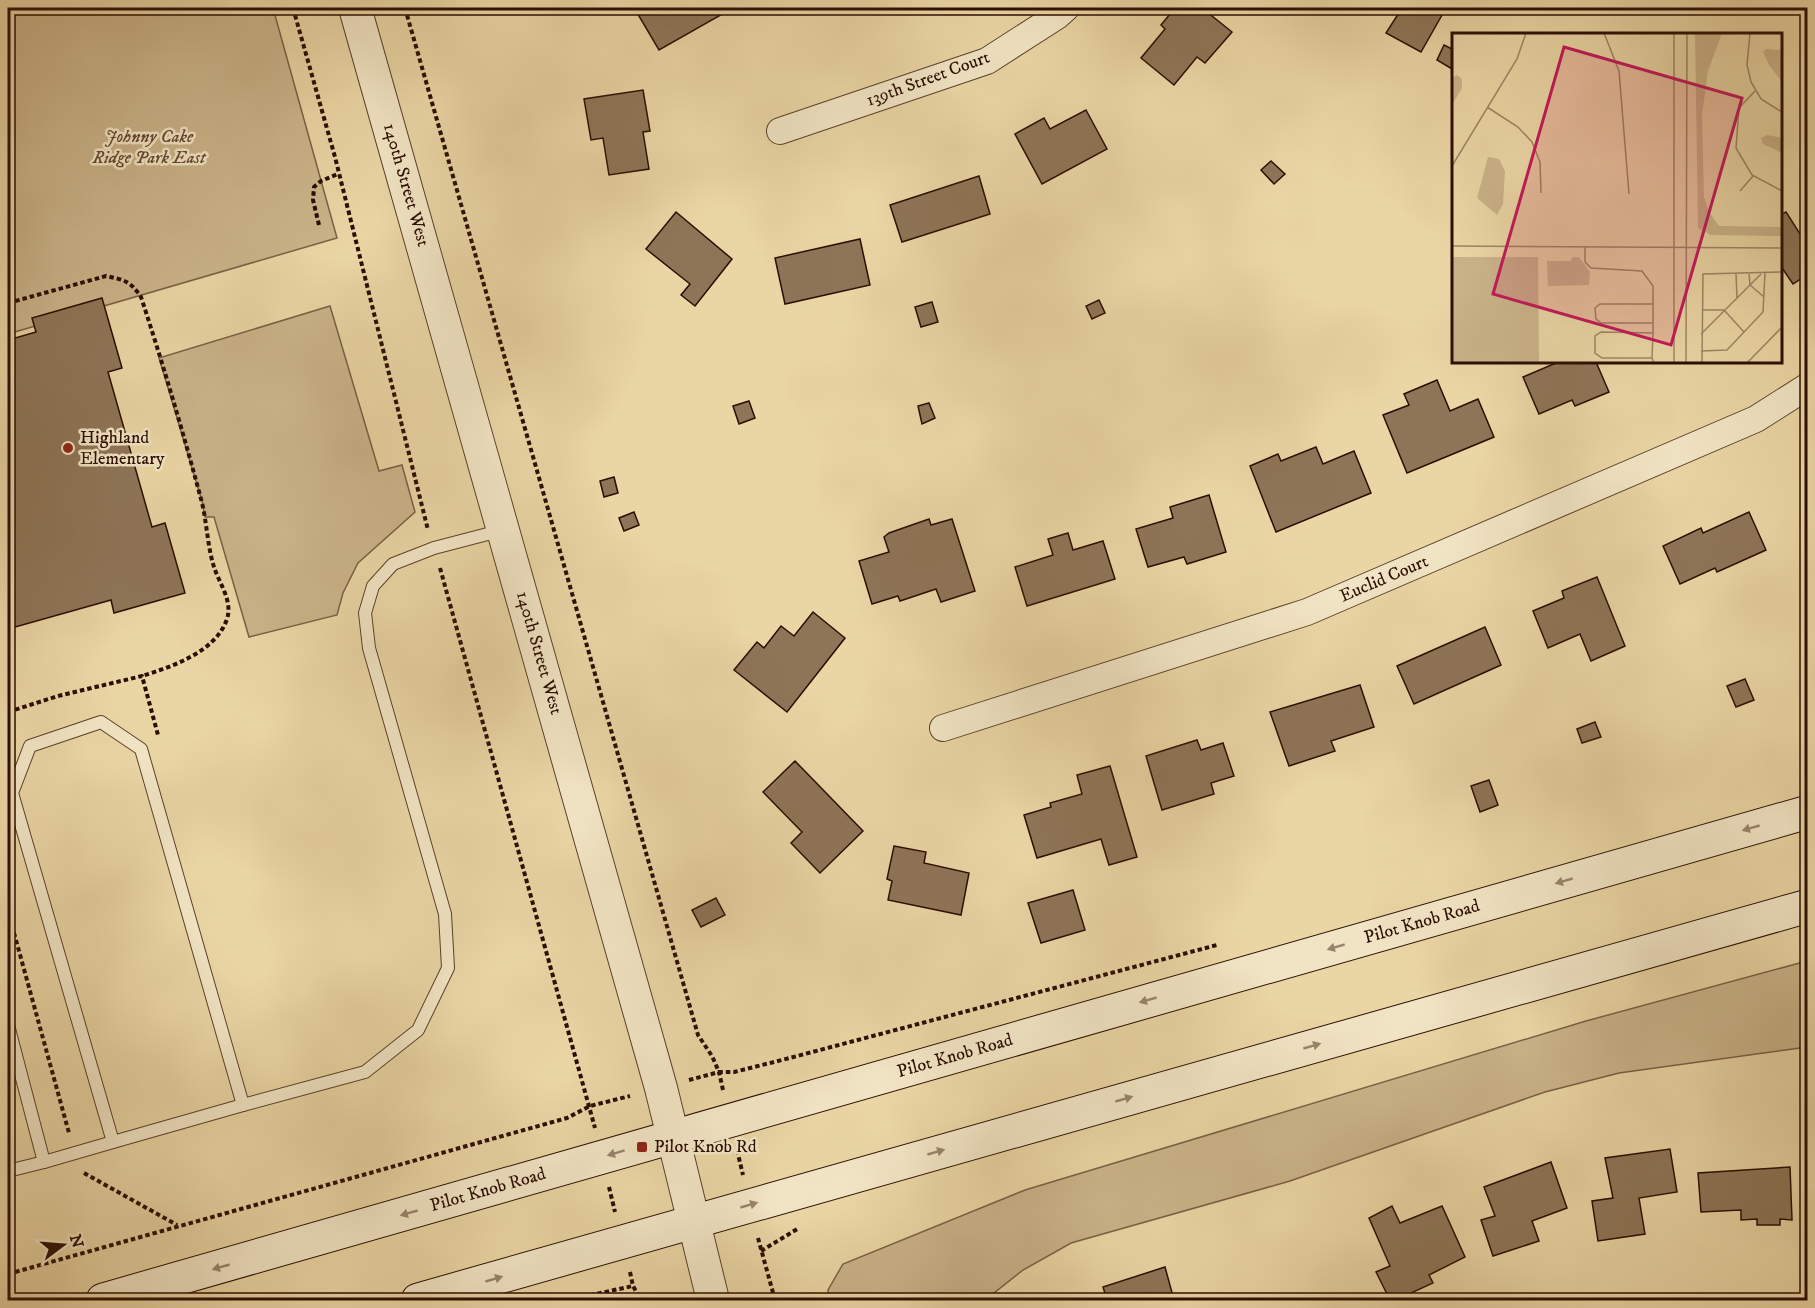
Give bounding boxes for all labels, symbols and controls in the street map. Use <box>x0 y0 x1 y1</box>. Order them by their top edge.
inset map <box>1452 33 1782 363</box>
street label: 139th Street Court <box>863 46 993 112</box>
street label: 140th Street West <box>378 121 434 249</box>
park label: Johnny Cake Ridge Park East <box>92 126 207 169</box>
place label: Highland Elementary <box>80 427 165 470</box>
marker: Highland Elementary <box>61 441 75 455</box>
street label: Euclid Court <box>1336 550 1432 607</box>
street label: 140th Street West <box>511 589 567 717</box>
one-way arrow <box>1742 824 1760 833</box>
one-way arrow <box>1555 877 1573 887</box>
street label: Pilot Knob Road <box>1362 895 1482 949</box>
one-way arrow <box>1327 943 1345 952</box>
one-way arrow <box>1139 996 1157 1005</box>
street label: Pilot Knob Road <box>895 1029 1015 1083</box>
one-way arrow <box>1303 1041 1321 1050</box>
one-way arrow <box>1115 1094 1133 1103</box>
place label: Pilot Knob Rd <box>654 1136 757 1158</box>
marker: Pilot Knob Rd <box>635 1140 649 1154</box>
one-way arrow <box>927 1147 945 1156</box>
one-way arrow <box>607 1149 625 1158</box>
street label: Pilot Knob Road <box>428 1163 548 1217</box>
one-way arrow <box>740 1200 758 1209</box>
one-way arrow <box>400 1209 418 1218</box>
north arrow <box>33 1215 93 1275</box>
text: N <box>65 1232 88 1250</box>
one-way arrow <box>212 1263 230 1272</box>
one-way arrow <box>485 1273 503 1283</box>

